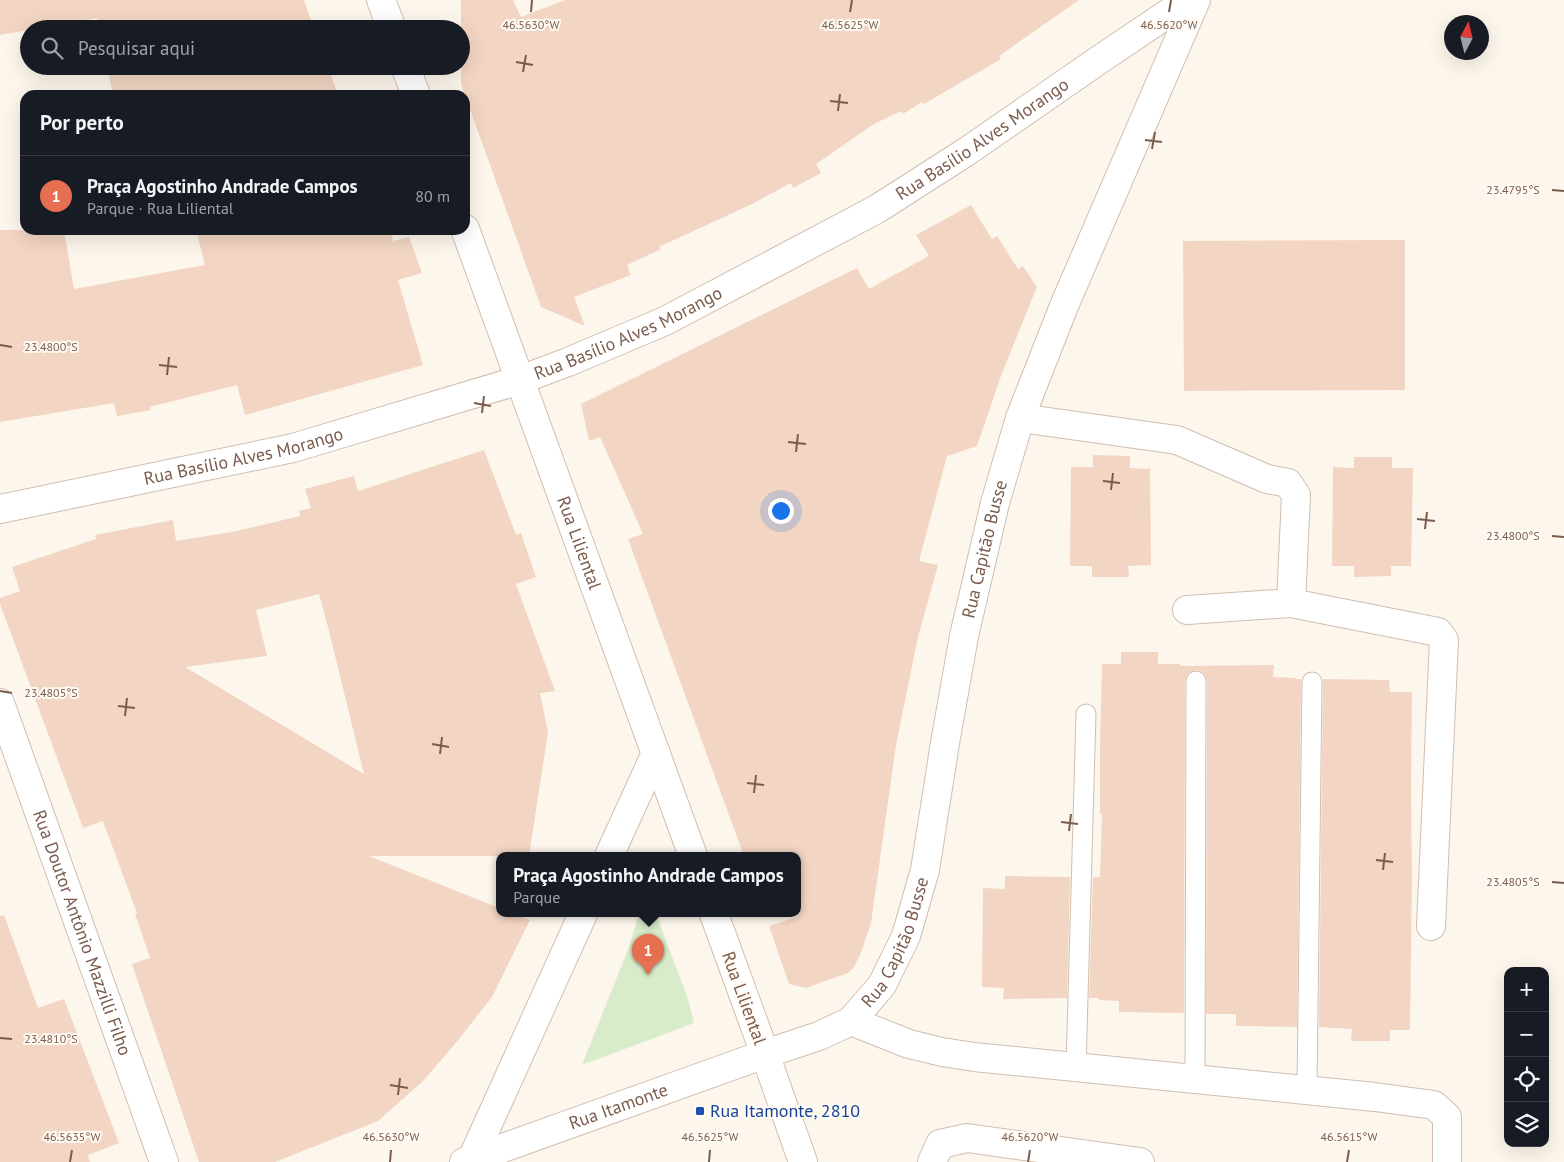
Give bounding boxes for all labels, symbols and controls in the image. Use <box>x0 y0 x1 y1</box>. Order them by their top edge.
north arrow <box>1444 15 1489 60</box>
text: 46.5630°W <box>503 17 559 32</box>
text: 46.5625°W <box>822 17 878 32</box>
text: 46.5620°W <box>1141 17 1197 32</box>
search box <box>20 20 470 75</box>
icon: search <box>38 34 66 62</box>
text: Pesquisar aqui <box>78 36 195 60</box>
street label: Rua Basílio Alves Morango <box>891 72 1073 205</box>
text: Por perto <box>40 109 124 136</box>
text: Praça Agostinho Andrade Campos <box>87 174 358 198</box>
text: 23.4795°S <box>1486 182 1540 197</box>
text: 1 <box>51 186 61 206</box>
text: 80 m <box>415 186 450 206</box>
text: Parque · Rua Liliental <box>87 198 234 218</box>
street label: Rua Basílio Alves Morango <box>531 281 726 385</box>
text: 23.4800°S <box>24 339 78 354</box>
street label: Rua Basílio Alves Morango <box>142 422 346 490</box>
street label: Rua Capitão Busse <box>957 477 1012 620</box>
street label: Rua Liliental <box>552 493 607 593</box>
your location <box>768 498 794 524</box>
text: 23.4800°S <box>1486 528 1540 543</box>
text: 23.4805°S <box>24 685 78 700</box>
street label: Rua Doutor Antônio Mazzilli Filho <box>28 807 137 1059</box>
popup <box>496 852 801 917</box>
text: Praça Agostinho Andrade Campos <box>513 863 784 887</box>
street label: Rua Capitão Busse <box>856 874 933 1012</box>
text: 23.4805°S <box>1486 874 1540 889</box>
text: Parque <box>513 887 560 907</box>
pin: 1 <box>632 934 664 975</box>
street label: Rua Liliental <box>717 948 772 1048</box>
map controls <box>1504 967 1549 1147</box>
button: + <box>1504 967 1549 1012</box>
button: − <box>1504 1012 1549 1057</box>
text: 23.4810°S <box>24 1031 78 1046</box>
button: locate <box>1504 1057 1549 1102</box>
street label: Rua Itamonte <box>566 1078 671 1134</box>
place label: Rua Itamonte, 2810 <box>710 1099 860 1122</box>
button: layers <box>1504 1102 1549 1147</box>
marker: Rua Itamonte, 2810 <box>694 1105 706 1117</box>
text: 46.5635°W <box>44 1129 100 1144</box>
text: 46.5630°W <box>363 1129 419 1144</box>
text: 46.5625°W <box>682 1129 738 1144</box>
text: 46.5620°W <box>1002 1129 1058 1144</box>
text: 46.5615°W <box>1321 1129 1377 1144</box>

